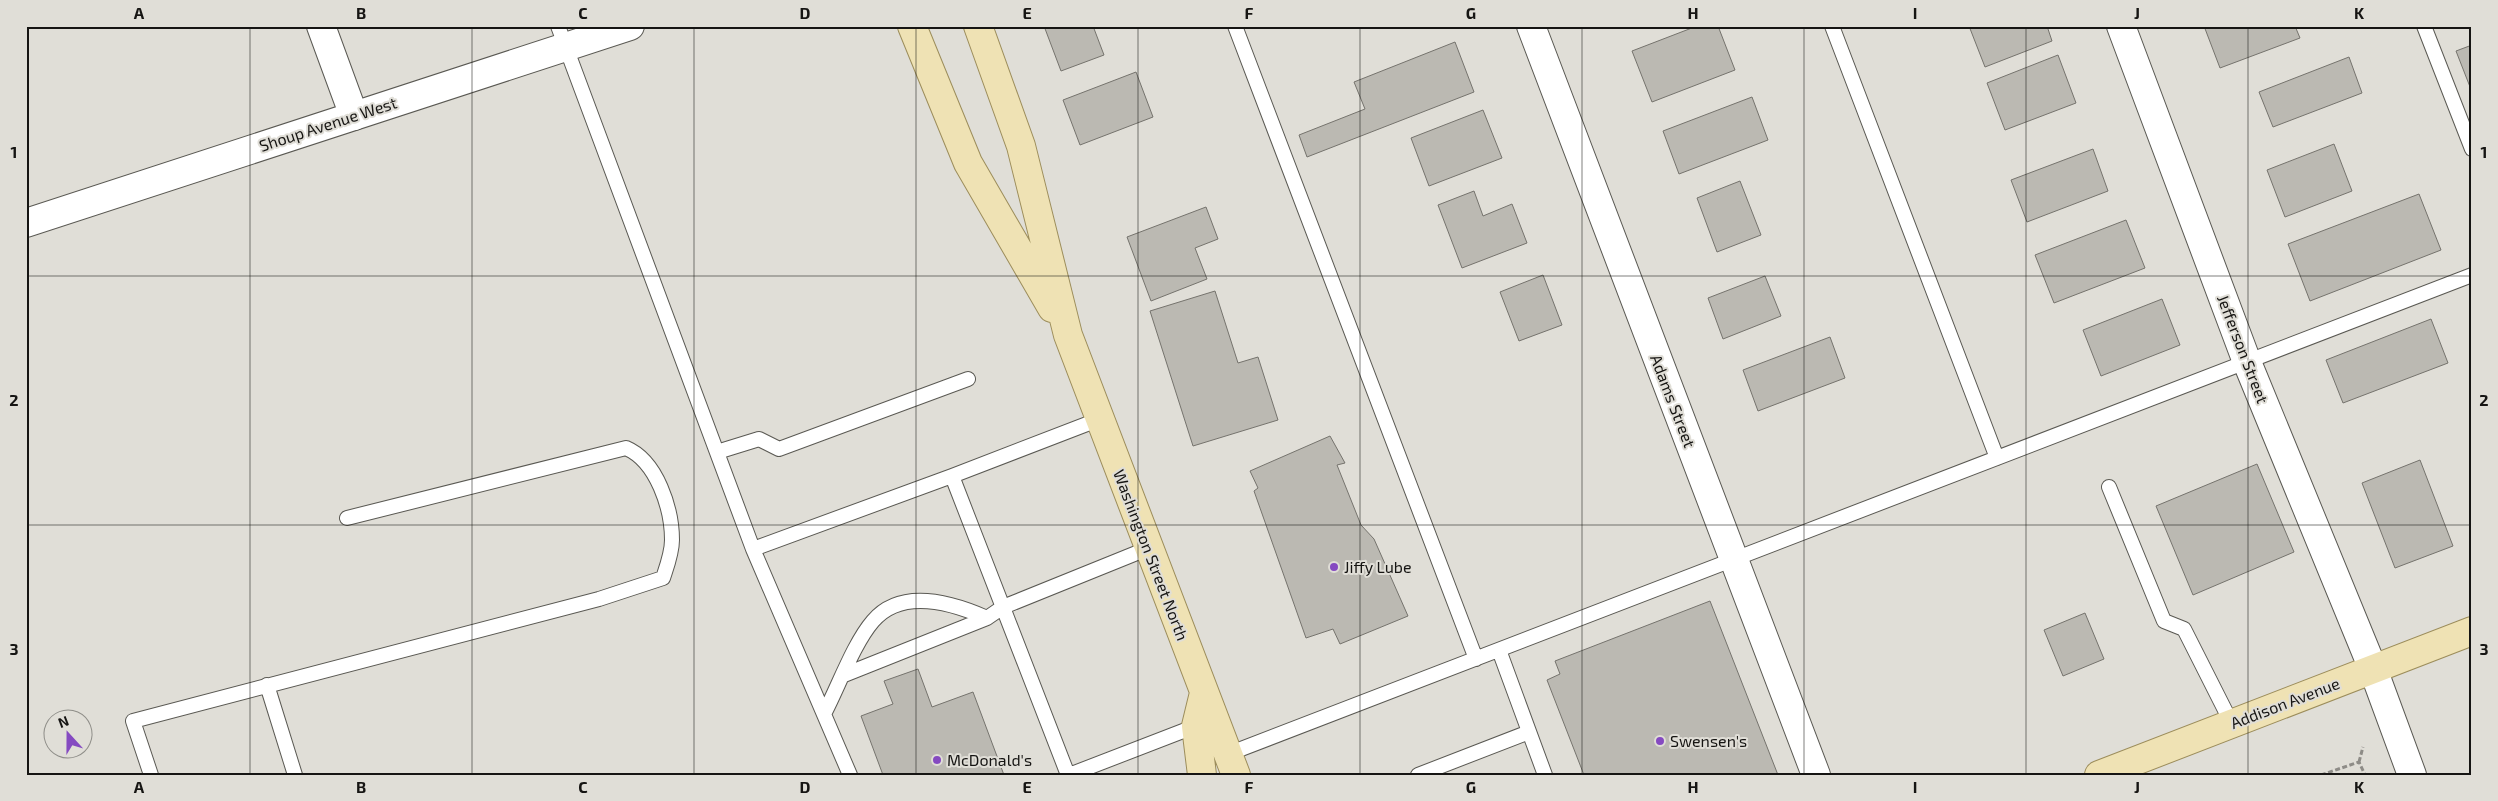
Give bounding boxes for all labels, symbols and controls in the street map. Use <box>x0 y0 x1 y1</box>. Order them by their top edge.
text: A <box>134 3 145 22</box>
text: B <box>356 3 366 22</box>
text: C <box>578 3 588 22</box>
text: D <box>800 3 811 22</box>
text: E <box>1022 3 1032 22</box>
text: F <box>1245 3 1254 22</box>
text: G <box>1466 3 1476 22</box>
text: H <box>1687 3 1699 22</box>
text: I <box>1913 3 1917 22</box>
text: J <box>2134 3 2140 22</box>
text: K <box>2354 3 2365 22</box>
street label: Shoup Avenue West <box>257 92 399 155</box>
text: 1 <box>11 142 17 161</box>
text: 1 <box>2481 142 2487 161</box>
street label: Jefferson Street <box>2214 292 2273 406</box>
street label: Adams Street <box>1647 352 1700 450</box>
text: 2 <box>9 390 19 409</box>
text: 2 <box>2479 390 2489 409</box>
street label: Washington Street North <box>1110 467 1193 643</box>
place label: Jiffy Lube <box>1344 557 1412 576</box>
marker: Jiffy Lube <box>1328 561 1340 573</box>
text: 3 <box>9 639 19 658</box>
text: 3 <box>2479 639 2489 658</box>
street label: Addison Avenue <box>2227 673 2342 732</box>
north arrow <box>42 708 92 758</box>
text: N <box>55 712 71 731</box>
place label: Swensen's <box>1670 731 1747 750</box>
marker: Swensen's <box>1654 735 1666 747</box>
place label: McDonald's <box>947 750 1032 769</box>
marker: McDonald's <box>931 754 943 766</box>
text: A <box>134 777 145 796</box>
text: B <box>356 777 366 796</box>
text: C <box>578 777 588 796</box>
text: D <box>800 777 811 796</box>
text: E <box>1022 777 1032 796</box>
text: F <box>1245 777 1254 796</box>
text: G <box>1466 777 1476 796</box>
text: H <box>1687 777 1699 796</box>
text: I <box>1913 777 1917 796</box>
text: J <box>2134 777 2140 796</box>
text: K <box>2354 777 2365 796</box>

